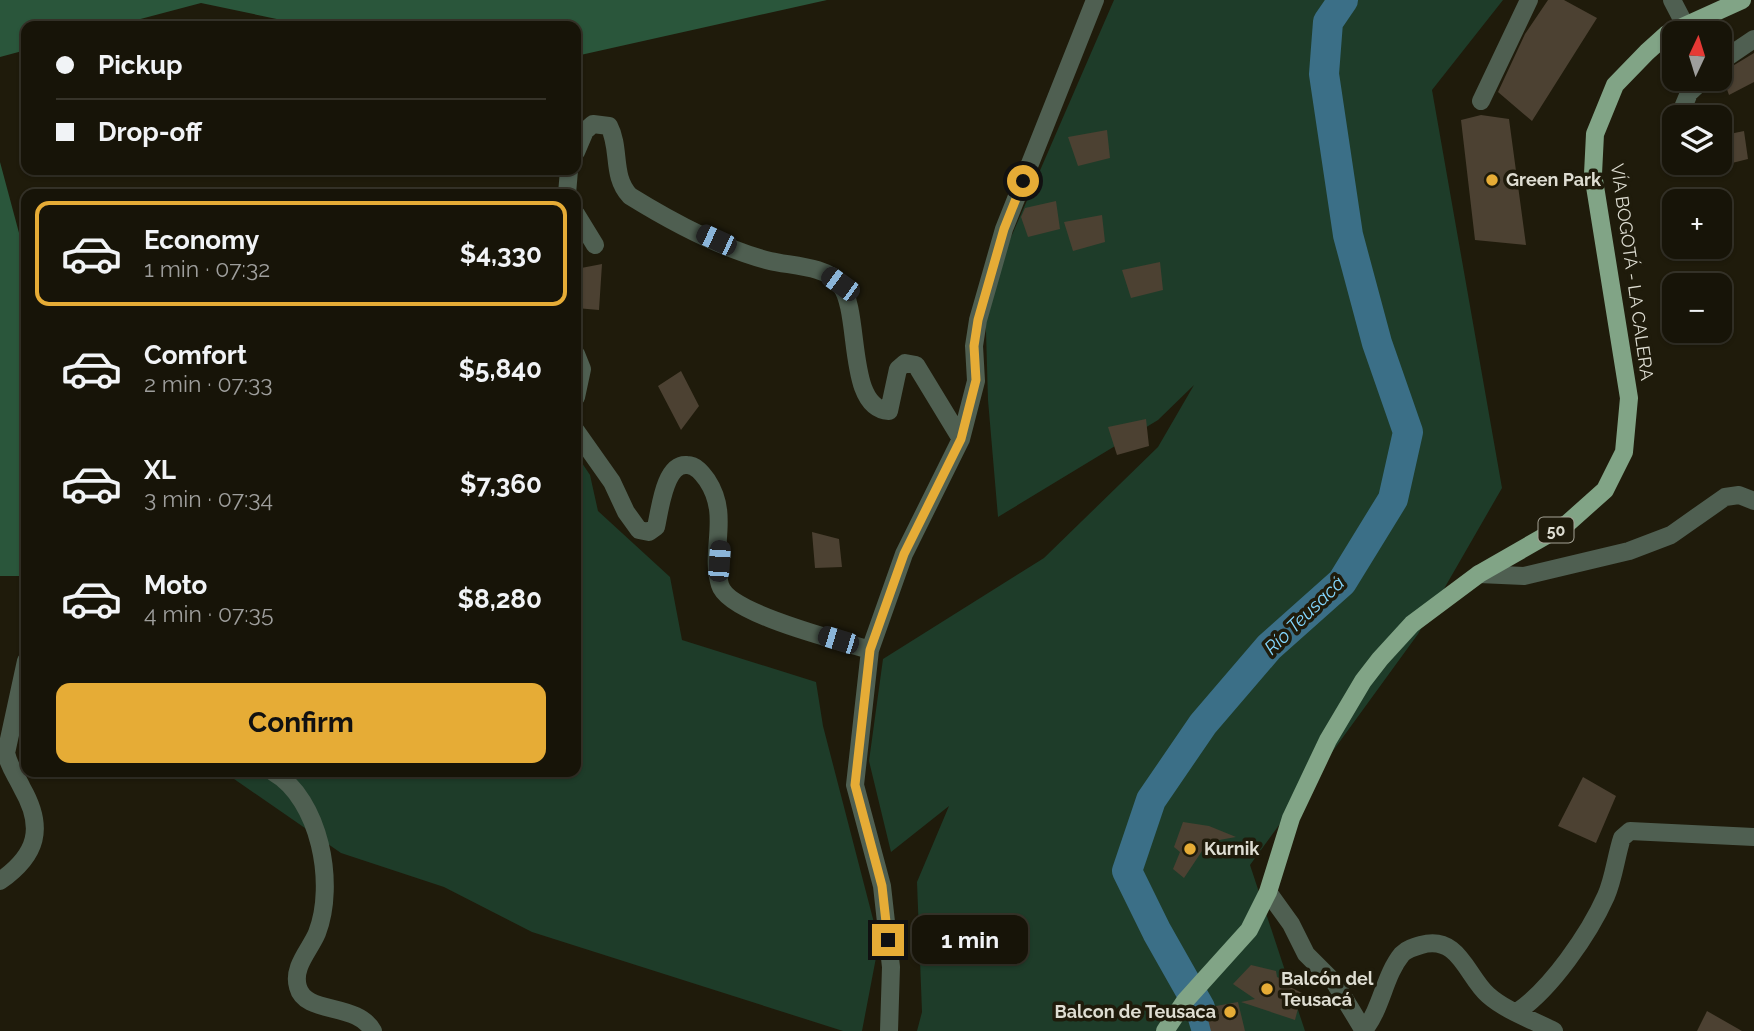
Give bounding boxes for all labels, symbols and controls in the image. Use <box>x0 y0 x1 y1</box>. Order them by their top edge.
north arrow <box>1662 21 1732 91</box>
map controls <box>1662 21 1732 343</box>
text: Pickup <box>98 50 183 80</box>
button: layers <box>1662 105 1732 175</box>
text: Drop-off <box>98 117 202 147</box>
street label: VÍA BOGOTÁ - LA CALERA <box>1607 162 1659 382</box>
route start <box>1007 165 1039 197</box>
place label: Green Park <box>1506 169 1602 190</box>
marker: Green Park <box>1484 172 1500 188</box>
button: + <box>1662 189 1732 259</box>
icon: car <box>60 222 123 285</box>
car <box>693 222 740 258</box>
text: Economy <box>144 225 259 255</box>
text: $4,330 <box>460 239 542 269</box>
text: 1 min · 07:32 <box>144 255 270 282</box>
car <box>817 263 864 305</box>
button: − <box>1662 273 1732 343</box>
icon: car <box>60 337 123 400</box>
text: Comfort <box>144 340 247 370</box>
text: $5,840 <box>459 354 542 384</box>
text: 2 min · 07:33 <box>144 370 273 397</box>
icon: car <box>60 452 123 515</box>
text: XL <box>144 455 176 485</box>
text: $7,360 <box>460 469 542 499</box>
text: 3 min · 07:34 <box>144 485 273 512</box>
road number: 50 <box>1538 517 1574 542</box>
car <box>708 539 731 583</box>
icon: car <box>60 567 123 630</box>
text: Moto <box>144 570 207 600</box>
water label: Río Teusacá <box>1259 571 1349 659</box>
text: $8,280 <box>457 584 542 614</box>
text: 4 min · 07:35 <box>144 600 273 627</box>
car <box>815 624 862 656</box>
button: Confirm <box>56 683 546 763</box>
place label: Kurnik <box>1204 838 1260 859</box>
marker: Kurnik <box>1182 841 1198 857</box>
callout: 1 min <box>912 916 1028 964</box>
route end <box>872 924 904 956</box>
text: 1 min <box>941 926 999 953</box>
place label: Balcón del Teusacá <box>1281 968 1374 1010</box>
marker: Balcón del Teusacá <box>1259 981 1275 997</box>
place label: Balcon de Teusaca <box>1054 1001 1216 1022</box>
marker: Balcon de Teusaca <box>1222 1004 1238 1020</box>

